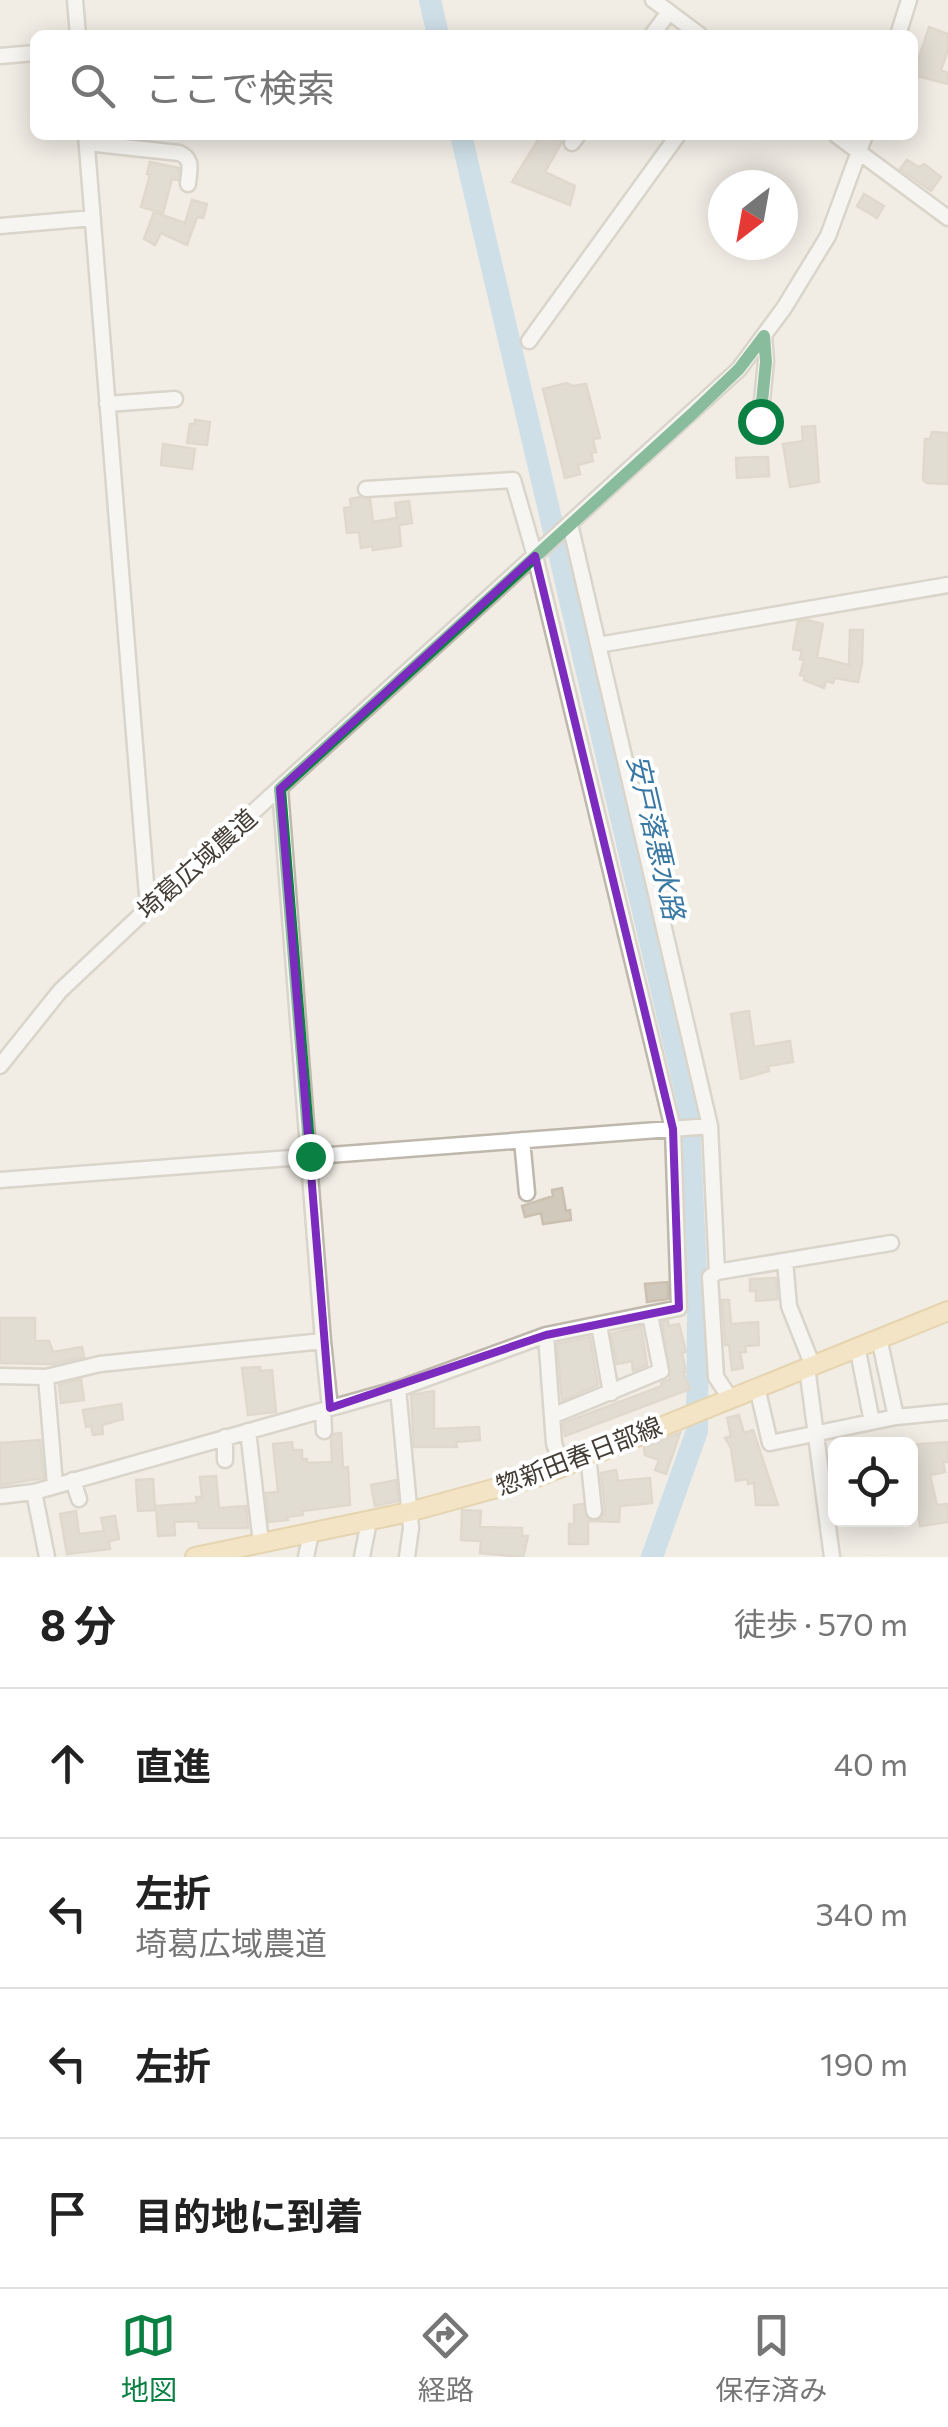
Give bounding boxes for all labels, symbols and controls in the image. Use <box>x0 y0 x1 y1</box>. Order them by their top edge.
search box <box>30 30 918 140</box>
icon: search <box>65 58 120 113</box>
text: ここで検索 <box>145 63 335 110</box>
north arrow <box>708 170 798 260</box>
route start <box>738 399 784 445</box>
water label: 安戸落悪水路 <box>622 751 693 924</box>
street label: 埼葛広域農道 <box>131 802 262 925</box>
route end <box>288 1134 334 1180</box>
street label: 惣新田春日部線 <box>492 1410 666 1500</box>
map controls <box>828 1437 918 1527</box>
button: locate <box>828 1437 918 1527</box>
text: 8 分 <box>40 1598 116 1650</box>
text: 徒歩 · 570 m <box>734 1603 908 1643</box>
icon: ahead <box>40 1736 95 1791</box>
text: 直進 <box>135 1741 211 1788</box>
text: 40 m <box>834 1743 908 1783</box>
text: 左折 <box>135 1868 211 1915</box>
icon: left <box>40 1886 95 1941</box>
text: 340 m <box>816 1893 908 1933</box>
text: 埼葛広域農道 <box>135 1922 327 1962</box>
icon: left <box>40 2036 95 2091</box>
text: 左折 <box>135 2041 211 2088</box>
text: 190 m <box>820 2043 908 2083</box>
icon: arrive <box>40 2186 95 2241</box>
text: 目的地に到着 <box>135 2191 363 2238</box>
tab: 地図 <box>121 2308 177 2408</box>
tab: 経路 <box>418 2308 474 2408</box>
tab: 保存済み <box>715 2308 827 2408</box>

